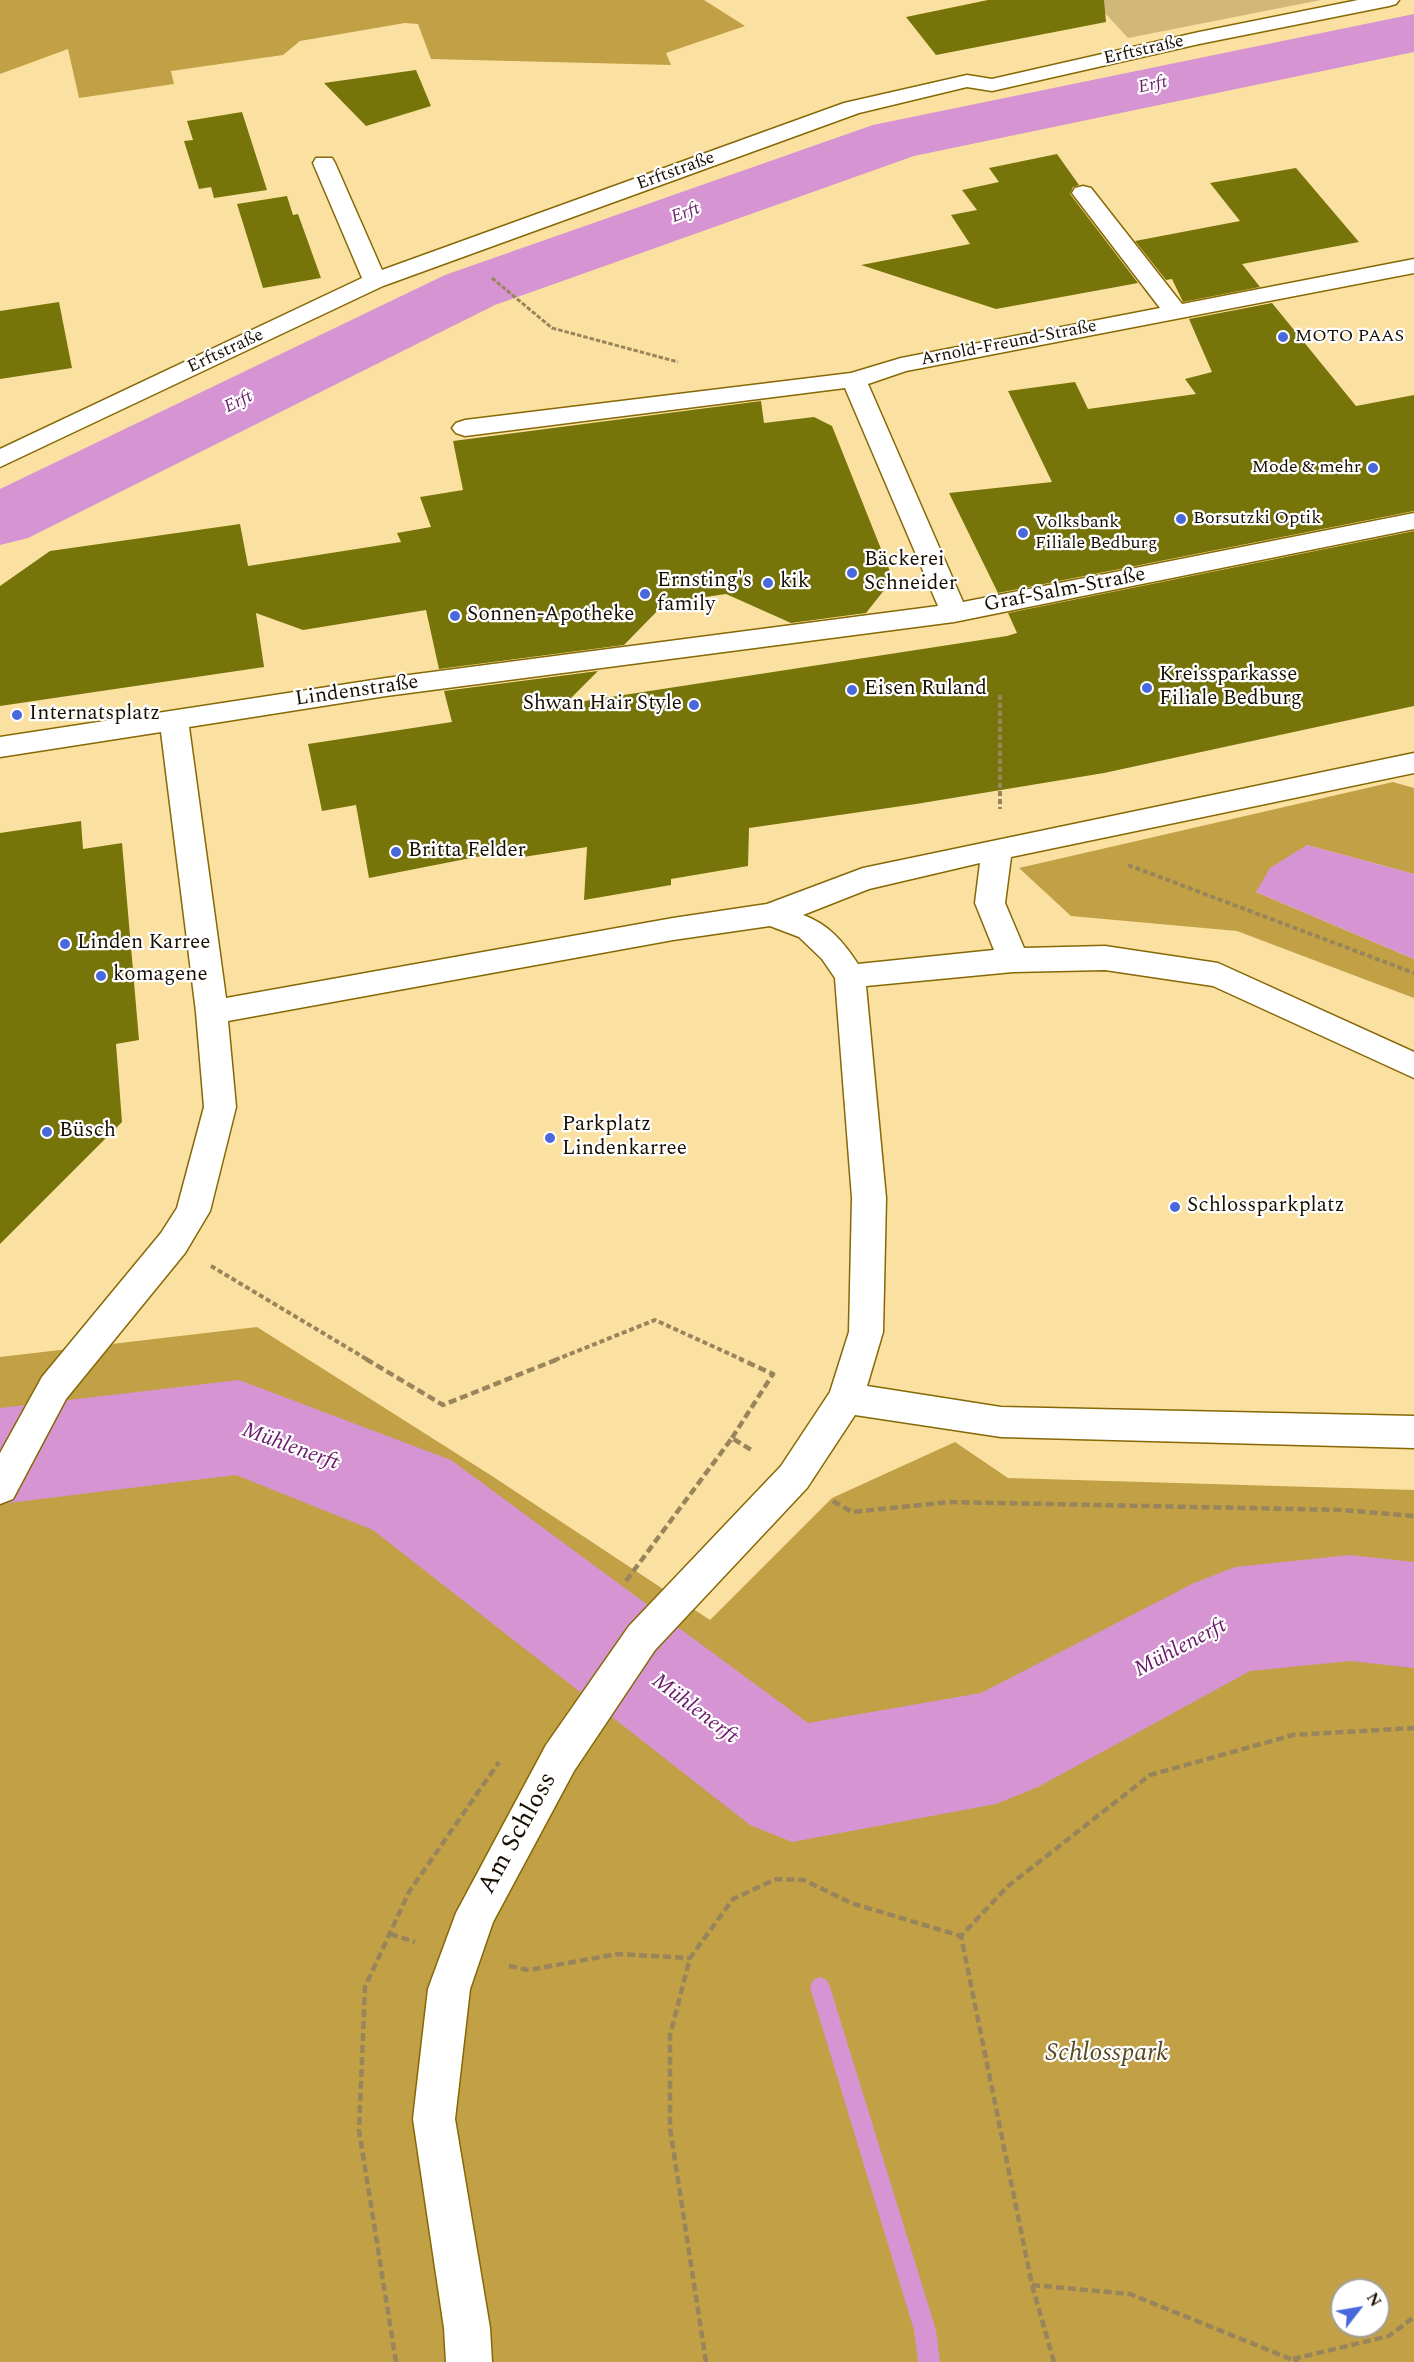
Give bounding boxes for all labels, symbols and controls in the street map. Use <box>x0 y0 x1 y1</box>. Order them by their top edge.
street label: Erftstraße <box>1102 31 1186 71</box>
water label: Erft <box>1137 72 1169 100</box>
street label: Erftstraße <box>634 148 718 196</box>
water label: Erft <box>669 199 703 229</box>
street label: Arnold-Freund-Straße <box>919 316 1099 372</box>
street label: Erftstraße <box>185 325 267 379</box>
place label: MOTO PAAS <box>1295 326 1404 348</box>
marker: MOTO PAAS <box>1276 330 1290 344</box>
water label: Erft <box>221 387 257 419</box>
place label: Mode & mehr <box>1252 457 1361 479</box>
marker: Mode & mehr <box>1366 461 1380 475</box>
place label: Borsutzki Optik <box>1193 508 1321 530</box>
place label: Volksbank Filiale Bedburg <box>1035 512 1158 554</box>
marker: Borsutzki Optik <box>1174 512 1188 526</box>
marker: Volksbank Filiale Bedburg <box>1016 526 1030 540</box>
place label: Bäckerei Schneider <box>864 548 957 598</box>
street label: Graf-Salm-Straße <box>982 563 1148 619</box>
marker: Bäckerei Schneider <box>845 566 859 580</box>
place label: Ernsting's family <box>657 569 752 619</box>
place label: kik <box>780 570 810 596</box>
marker: kik <box>761 576 775 590</box>
marker: Ernsting's family <box>638 587 652 601</box>
place label: Sonnen-Apotheke <box>467 603 634 629</box>
marker: Sonnen-Apotheke <box>448 609 462 623</box>
place label: Kreissparkasse Filiale Bedburg <box>1159 663 1302 713</box>
street label: Lindenstraße <box>294 671 420 713</box>
place label: Eisen Ruland <box>864 677 987 703</box>
marker: Kreissparkasse Filiale Bedburg <box>1140 681 1154 695</box>
marker: Eisen Ruland <box>845 683 859 697</box>
place label: Shwan Hair Style <box>523 692 682 718</box>
marker: Shwan Hair Style <box>687 698 701 712</box>
place label: Internatsplatz <box>29 702 160 728</box>
marker: Internatsplatz <box>10 708 24 722</box>
place label: Britta Felder <box>408 839 526 865</box>
marker: Britta Felder <box>389 845 403 859</box>
place label: Linden Karree <box>77 931 210 957</box>
marker: Linden Karree <box>58 937 72 951</box>
place label: komagene <box>113 963 208 989</box>
marker: komagene <box>94 969 108 983</box>
place label: Parkplatz Lindenkarree <box>562 1113 687 1163</box>
place label: Büsch <box>59 1119 116 1145</box>
marker: Büsch <box>40 1125 54 1139</box>
marker: Parkplatz Lindenkarree <box>543 1131 557 1145</box>
place label: Schlossparkplatz <box>1187 1194 1345 1220</box>
marker: Schlossparkplatz <box>1168 1200 1182 1214</box>
water label: Mühlenerft <box>238 1418 342 1478</box>
water label: Mühlenerft <box>1130 1614 1232 1684</box>
water label: Mühlenerft <box>646 1669 742 1751</box>
street label: Am Schloss <box>473 1768 565 1900</box>
park label: Schlosspark <box>1046 2039 1168 2071</box>
north arrow <box>1330 2278 1390 2338</box>
text: N <box>1360 2288 1387 2312</box>

